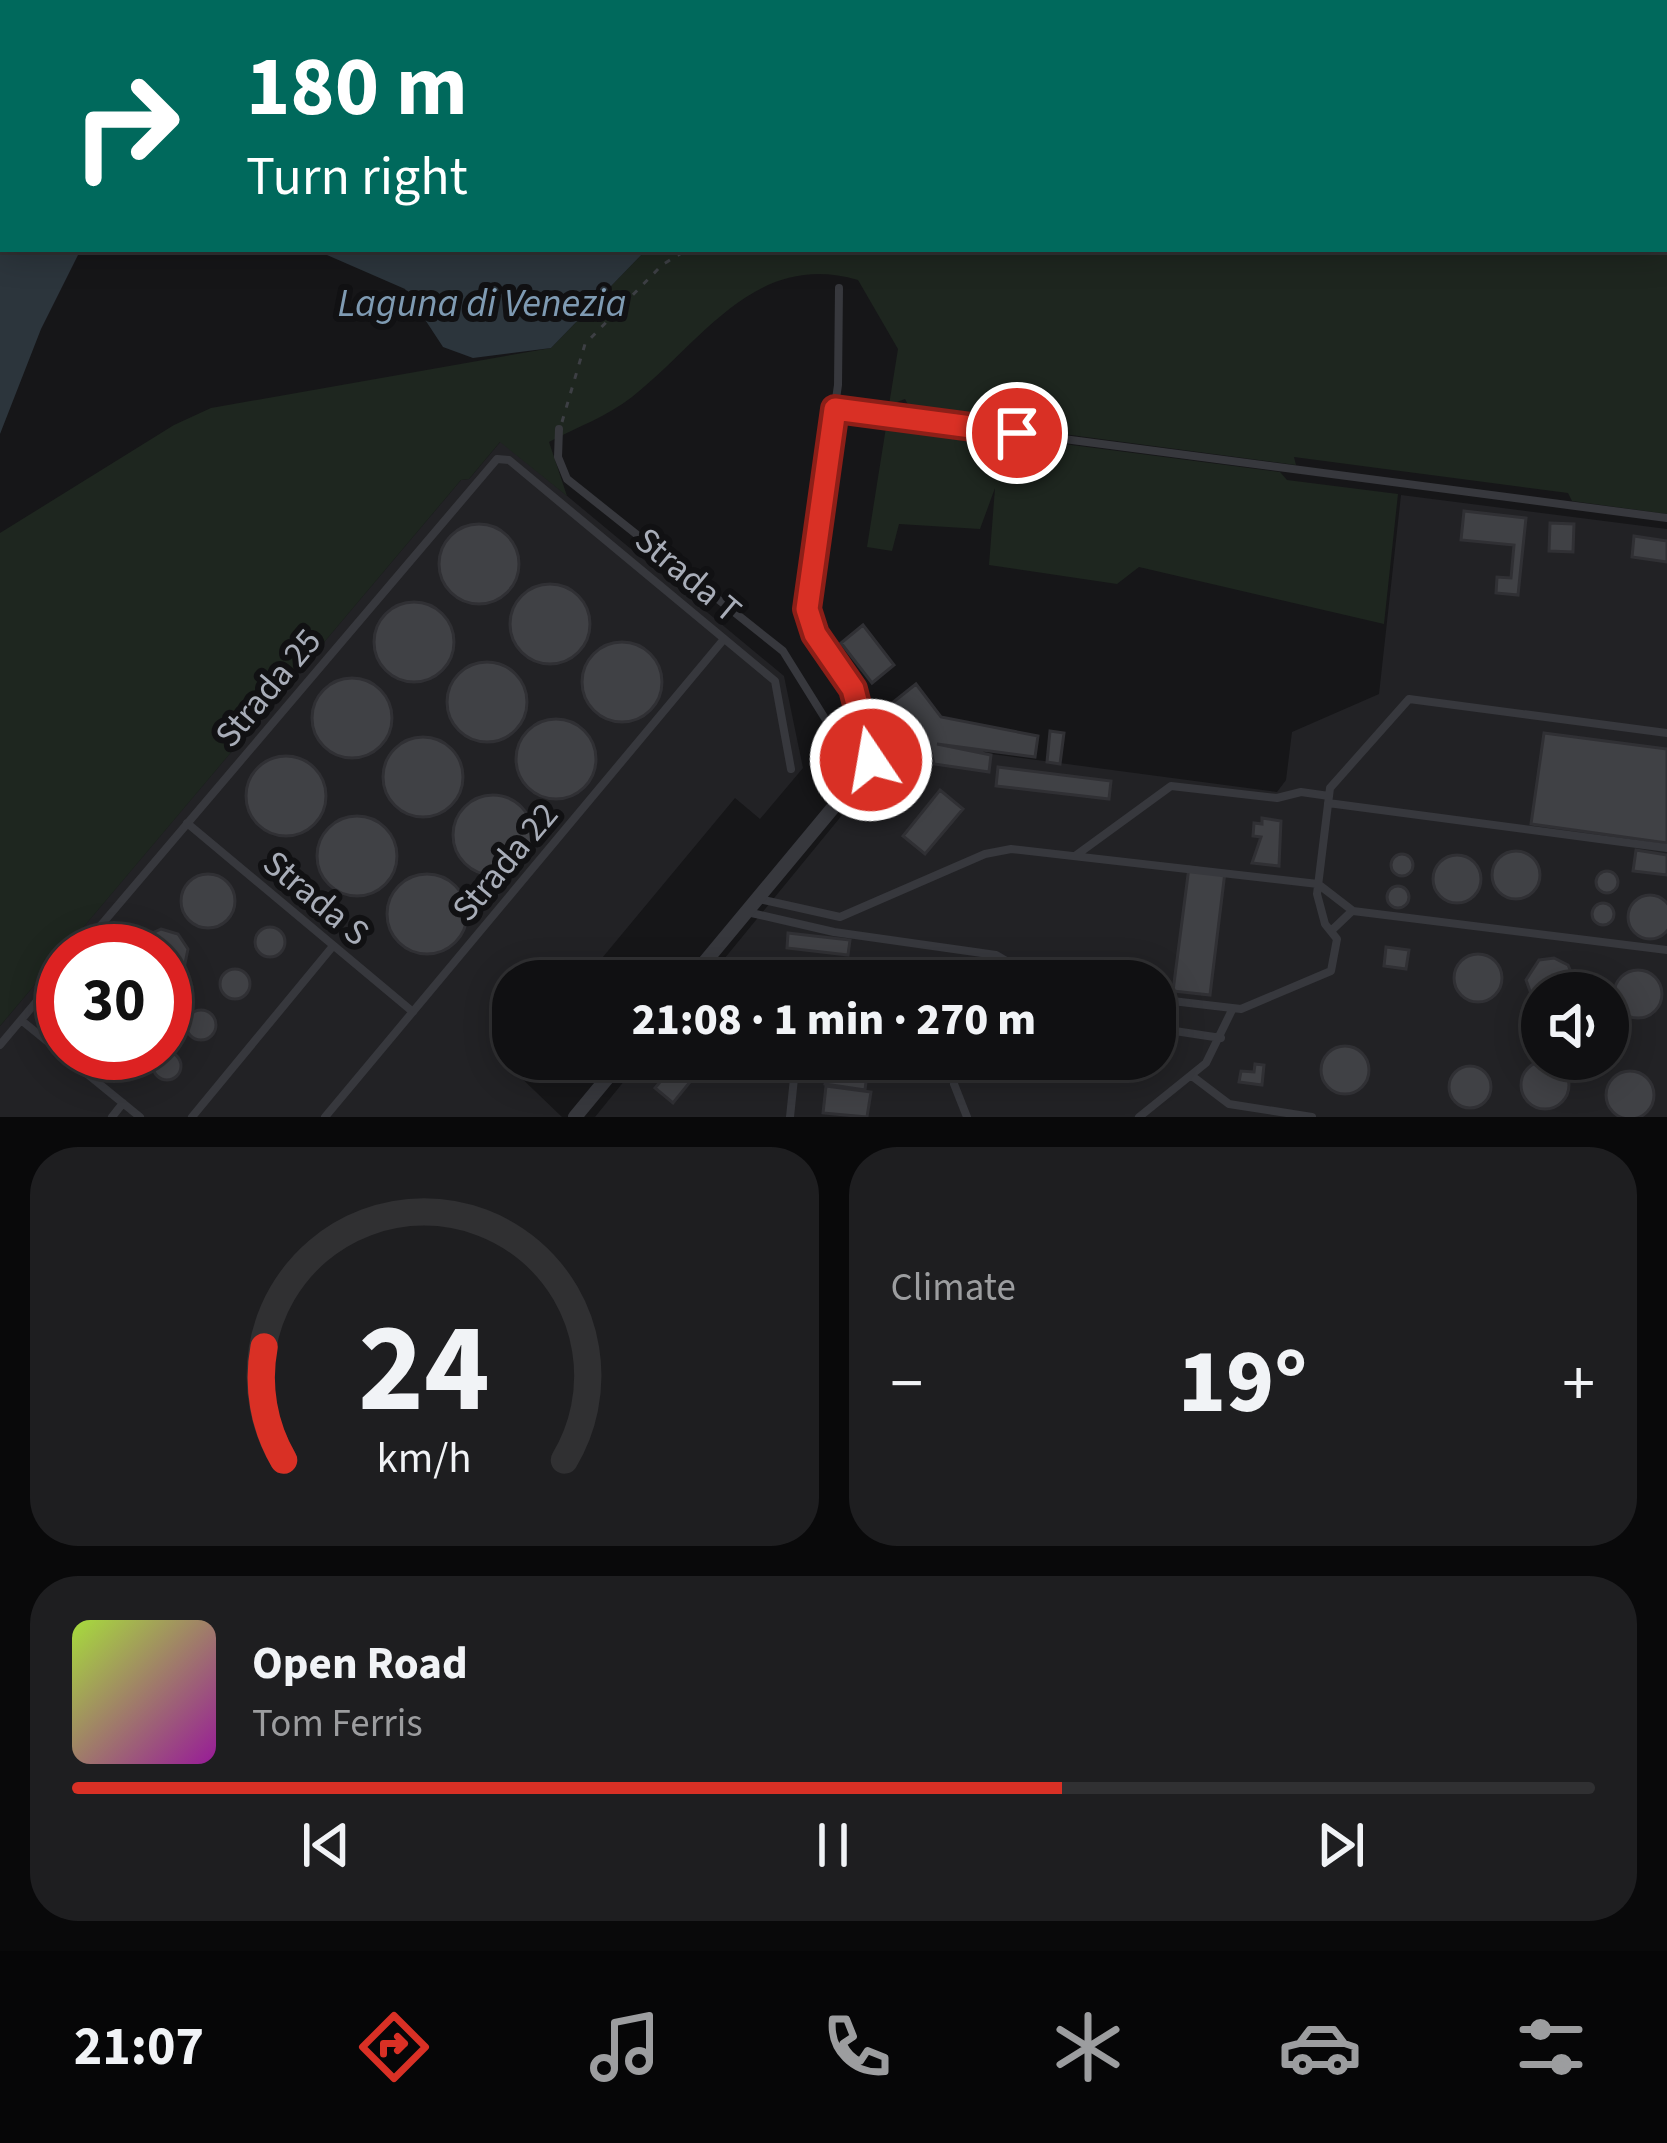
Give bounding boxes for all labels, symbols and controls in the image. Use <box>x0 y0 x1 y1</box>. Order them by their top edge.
text: 180 m <box>246 28 468 148</box>
icon: right <box>48 48 204 204</box>
text: Turn right <box>246 139 468 216</box>
water label: Laguna di Venezia <box>338 276 626 332</box>
pin <box>966 382 1068 484</box>
icon: arrive <box>984 400 1050 466</box>
street label: Strada T <box>624 515 752 635</box>
street label: Strada 25 <box>203 617 333 759</box>
position arrow <box>808 697 934 823</box>
street label: Strada 22 <box>440 791 570 933</box>
street label: Strada S <box>252 838 380 958</box>
speed limit sign: 30 <box>36 924 192 1080</box>
map controls <box>1521 972 1629 1080</box>
button: sound <box>1521 972 1629 1080</box>
text: 21:08 · 1 min · 270 m <box>632 988 1036 1052</box>
text: Climate <box>891 1260 1016 1316</box>
text: 24 <box>358 1281 490 1459</box>
text: 19° <box>1178 1319 1308 1447</box>
text: − <box>891 1337 923 1431</box>
text: + <box>1562 1337 1595 1431</box>
text: km/h <box>377 1427 472 1488</box>
text: Open Road <box>252 1632 468 1696</box>
text: Tom Ferris <box>252 1696 423 1752</box>
icon: previous <box>293 1812 359 1878</box>
icon: pause <box>800 1812 866 1878</box>
icon: next <box>1308 1812 1374 1878</box>
icon: directions <box>352 2005 436 2089</box>
icon: music <box>583 2005 667 2089</box>
icon: phone <box>815 2005 899 2089</box>
icon: climate <box>1046 2005 1130 2089</box>
icon: car <box>1278 2005 1362 2089</box>
icon: filters <box>1509 2005 1593 2089</box>
text: 21:07 <box>74 2009 204 2086</box>

